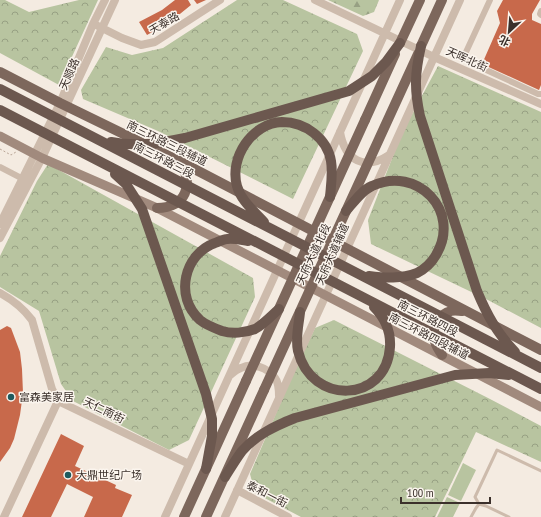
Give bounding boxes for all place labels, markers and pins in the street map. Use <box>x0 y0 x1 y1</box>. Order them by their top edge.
place label: 富森美家居 <box>19 390 74 404</box>
marker: 富森美家居 <box>6 392 16 402</box>
place label: 大鼎世纪广场 <box>76 468 142 482</box>
marker: 大鼎世纪广场 <box>63 470 73 480</box>

